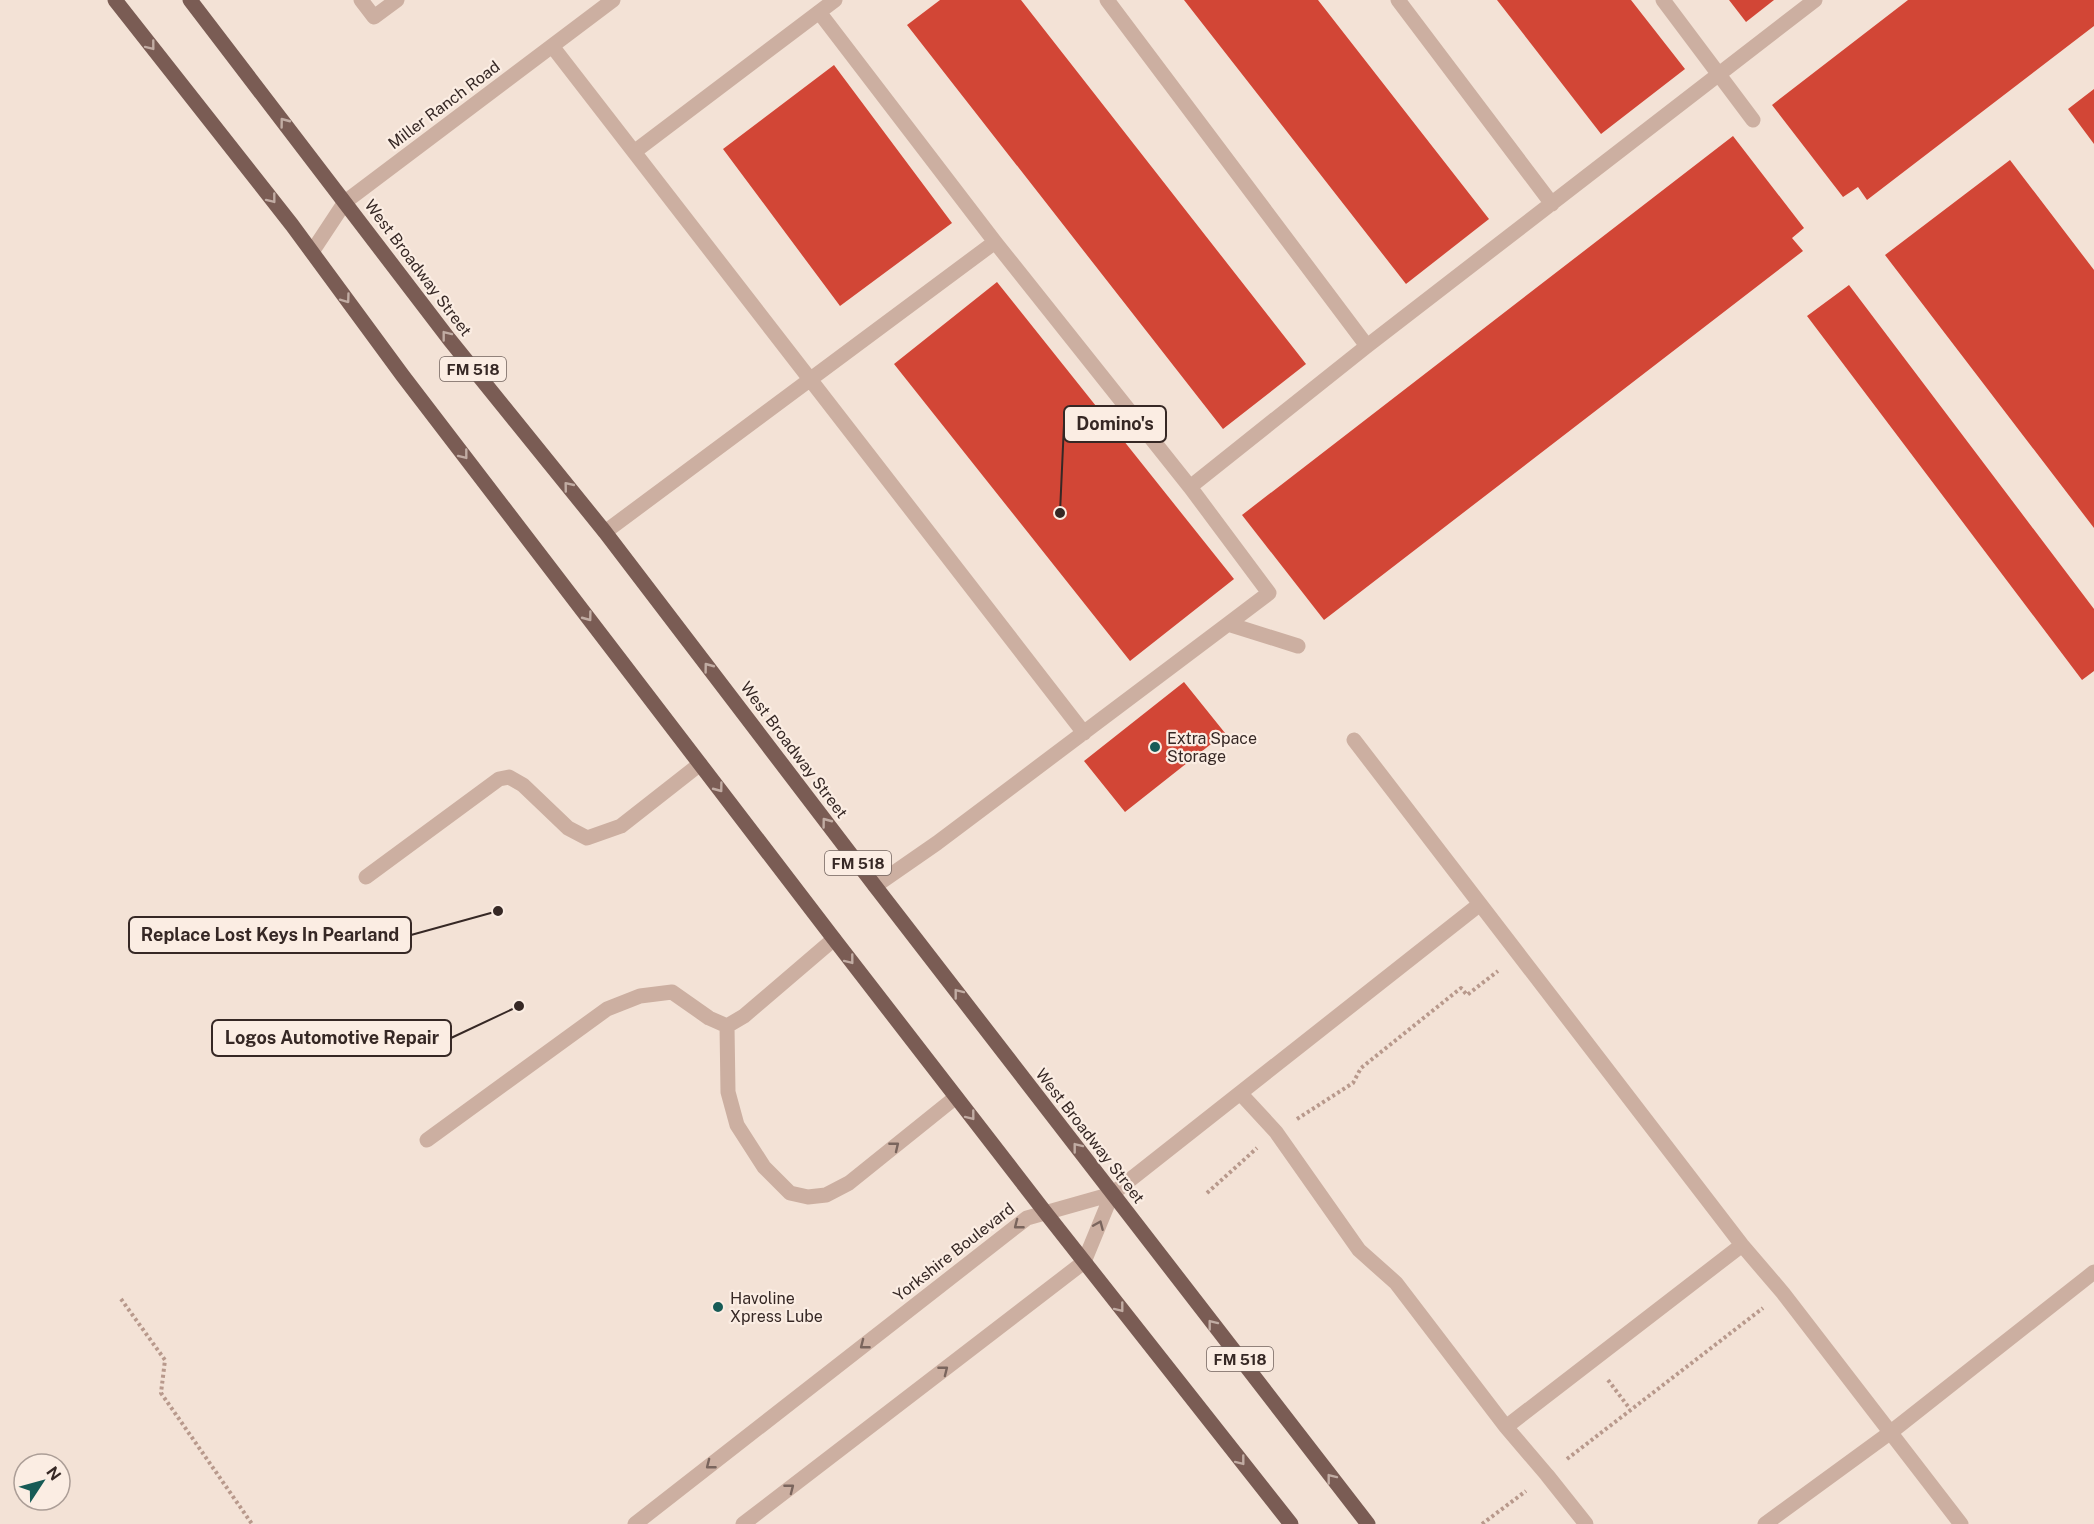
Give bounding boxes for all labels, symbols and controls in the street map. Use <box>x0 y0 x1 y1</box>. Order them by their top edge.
one-way arrow <box>144 39 155 50</box>
street label: Miller Ranch Road <box>384 57 504 153</box>
one-way arrow <box>280 118 291 129</box>
one-way arrow <box>264 193 275 204</box>
street label: West Broadway Street <box>361 196 475 340</box>
one-way arrow <box>339 293 350 304</box>
one-way arrow <box>442 330 453 341</box>
road number: FM 518 <box>440 357 506 381</box>
callout: Domino's <box>1064 406 1166 442</box>
text: Domino's <box>1076 413 1154 434</box>
one-way arrow <box>456 448 467 459</box>
one-way arrow <box>565 482 576 493</box>
one-way arrow <box>580 610 591 621</box>
one-way arrow <box>704 662 715 673</box>
street label: West Broadway Street <box>737 678 851 822</box>
place label: Extra Space Storage <box>1167 729 1257 766</box>
marker: Extra Space Storage <box>1148 740 1162 754</box>
one-way arrow <box>711 782 722 793</box>
one-way arrow <box>822 817 833 828</box>
road number: FM 518 <box>825 851 891 875</box>
callout: Replace Lost Keys In Pearland <box>129 917 411 953</box>
text: Replace Lost Keys In Pearland <box>141 924 399 945</box>
one-way arrow <box>842 953 853 964</box>
one-way arrow <box>954 989 965 1000</box>
callout: Logos Automotive Repair <box>212 1020 451 1056</box>
text: Logos Automotive Repair <box>225 1027 440 1048</box>
street label: West Broadway Street <box>1031 1065 1149 1207</box>
one-way arrow <box>963 1110 974 1121</box>
one-way arrow <box>888 1143 899 1154</box>
one-way arrow <box>1073 1143 1084 1154</box>
street label: Yorkshire Boulevard <box>890 1199 1018 1305</box>
one-way arrow <box>1013 1217 1024 1228</box>
one-way arrow <box>1092 1221 1104 1232</box>
place label: Havoline Xpress Lube <box>730 1289 823 1326</box>
marker: Havoline Xpress Lube <box>711 1300 725 1314</box>
one-way arrow <box>1113 1301 1124 1312</box>
one-way arrow <box>1209 1320 1220 1331</box>
one-way arrow <box>860 1337 871 1348</box>
road number: FM 518 <box>1207 1347 1273 1371</box>
one-way arrow <box>938 1366 949 1377</box>
north arrow <box>12 1452 72 1512</box>
one-way arrow <box>1233 1454 1244 1465</box>
one-way arrow <box>706 1458 717 1469</box>
text: N <box>42 1463 65 1484</box>
one-way arrow <box>1327 1474 1338 1485</box>
one-way arrow <box>783 1485 794 1496</box>

